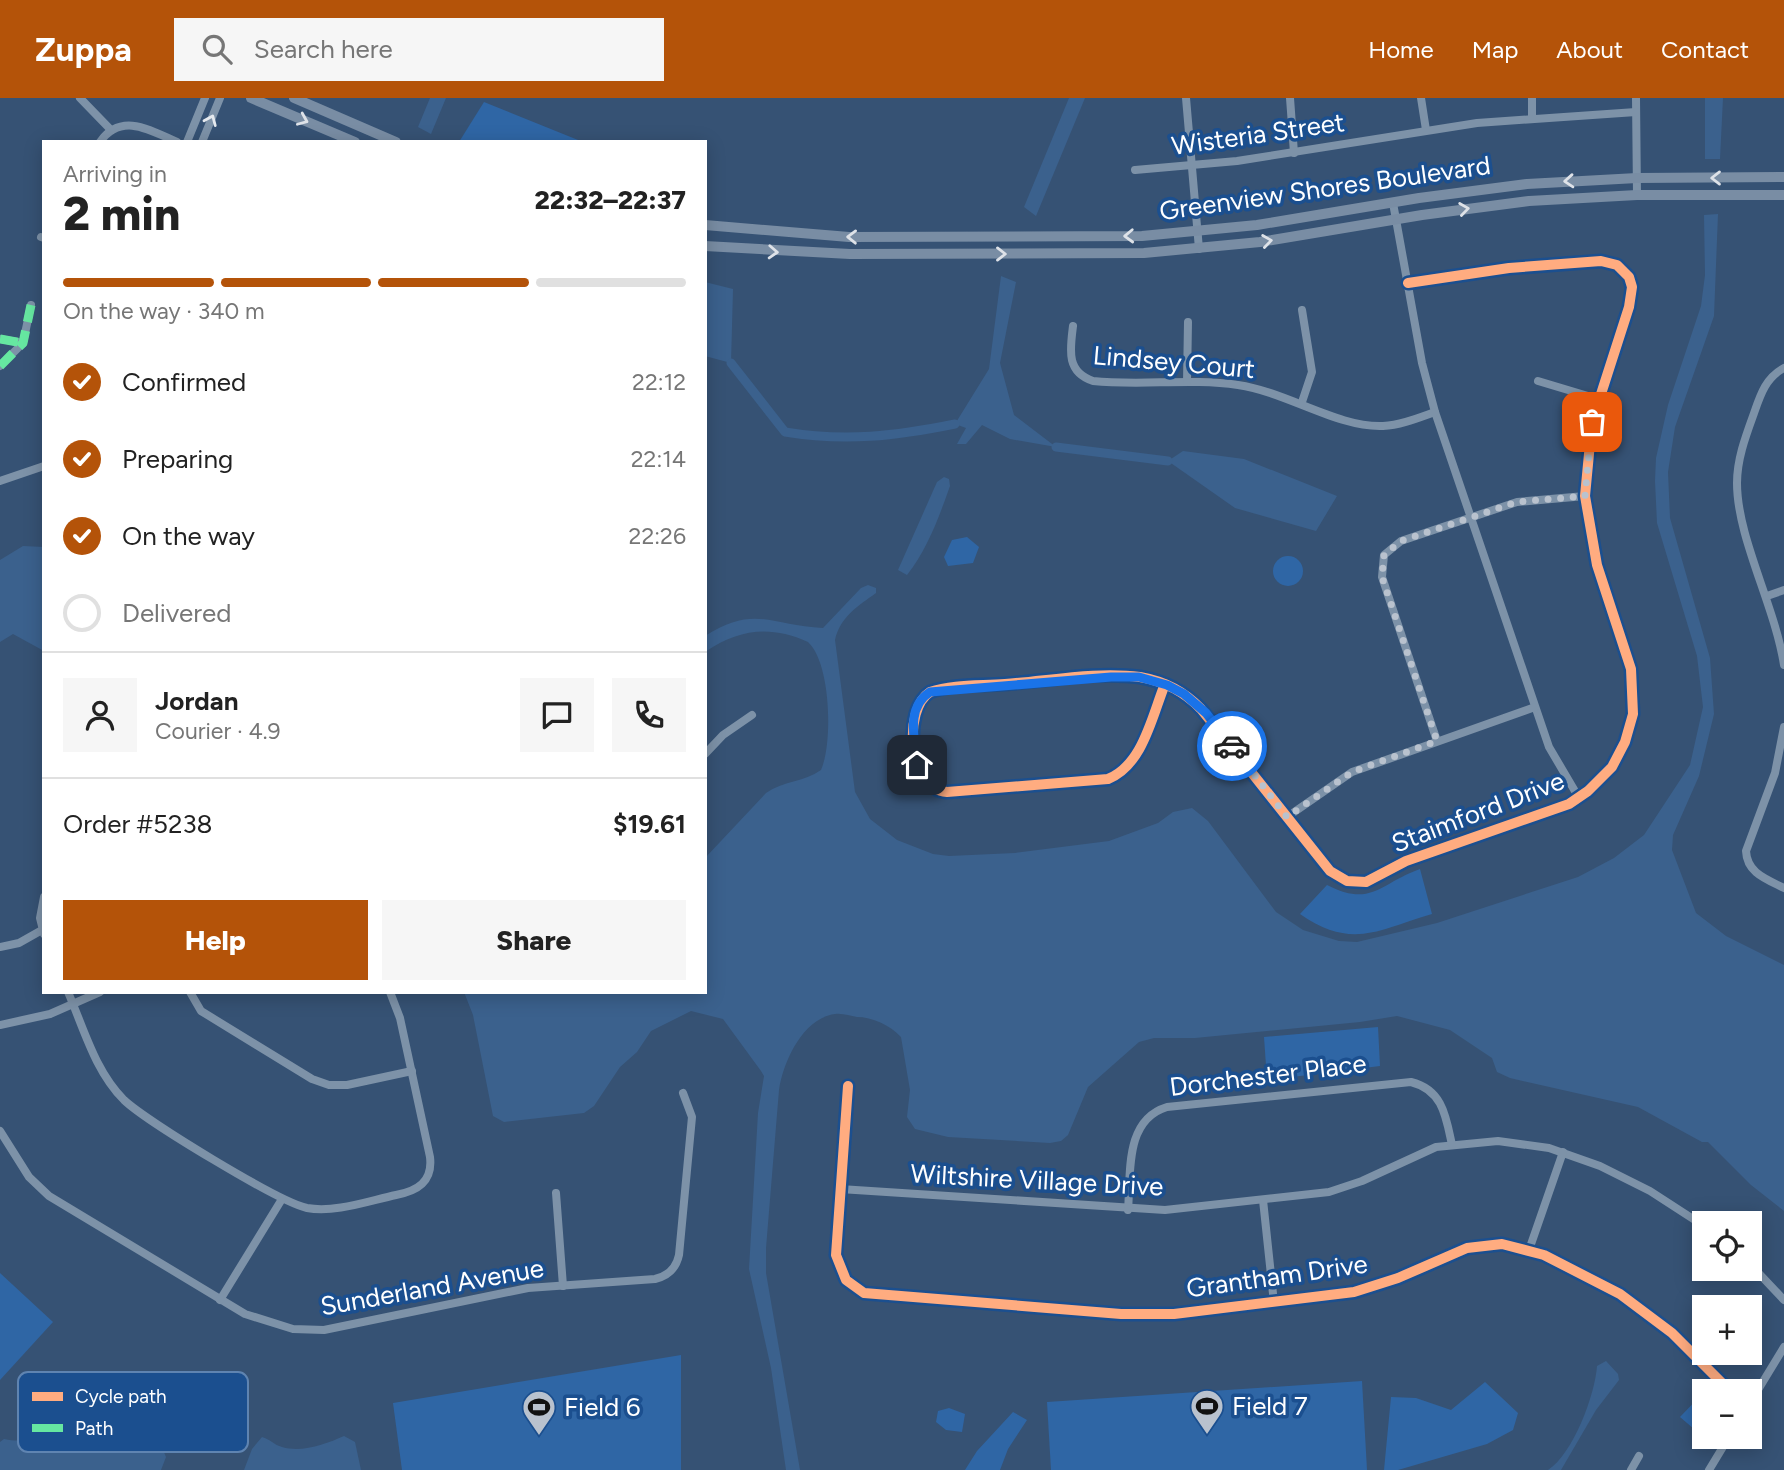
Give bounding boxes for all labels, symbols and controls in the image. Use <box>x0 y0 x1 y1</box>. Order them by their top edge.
search box <box>174 18 664 81</box>
text: Zuppa <box>35 30 132 69</box>
icon: search <box>198 30 236 68</box>
text: Search here <box>254 33 393 65</box>
text: Home <box>1368 35 1434 64</box>
text: Map <box>1472 35 1518 64</box>
text: About <box>1556 35 1623 64</box>
text: Contact <box>1661 35 1749 64</box>
street label: Wisteria Street <box>1169 106 1347 162</box>
one-way arrow <box>296 112 308 126</box>
one-way arrow <box>203 115 217 127</box>
street label: Greenview Shores Boulevard <box>1157 149 1493 227</box>
text: Arriving in <box>63 160 167 188</box>
one-way arrow <box>1710 170 1721 186</box>
one-way arrow <box>1563 173 1574 188</box>
text: 22:32–22:37 <box>535 184 686 216</box>
text: 2 min <box>63 186 180 242</box>
one-way arrow <box>1458 202 1470 217</box>
one-way arrow <box>1123 228 1134 244</box>
one-way arrow <box>847 229 858 244</box>
one-way arrow <box>1261 234 1273 249</box>
one-way arrow <box>768 244 779 259</box>
one-way arrow <box>996 246 1006 262</box>
text: On the way · 340 m <box>63 297 265 325</box>
street label: Lindsey Court <box>1092 339 1256 385</box>
icon: check <box>63 363 101 401</box>
text: Confirmed <box>122 366 246 398</box>
text: 22:12 <box>632 368 686 396</box>
pin <box>1562 392 1622 452</box>
icon: bag <box>1573 403 1611 441</box>
icon: check <box>63 440 101 478</box>
text: Preparing <box>122 443 233 475</box>
text: 22:14 <box>631 445 686 473</box>
icon: check <box>63 517 101 555</box>
text: On the way <box>122 520 255 552</box>
text: 22:26 <box>629 522 686 550</box>
text: Delivered <box>122 597 231 629</box>
button: person <box>63 678 137 752</box>
button: chat <box>520 678 594 752</box>
button: phone <box>612 678 686 752</box>
text: Jordan <box>155 685 238 717</box>
courier <box>1197 711 1267 781</box>
text: Courier · 4.9 <box>155 717 281 745</box>
icon: car <box>1213 727 1251 765</box>
pin <box>887 735 947 795</box>
icon: home <box>898 746 936 784</box>
street label: Staimford Drive <box>1387 764 1569 860</box>
text: Order #5238 <box>63 808 213 840</box>
text: $19.61 <box>613 808 686 840</box>
button: Help <box>63 900 368 980</box>
button: Share <box>382 900 686 980</box>
street label: Dorchester Place <box>1168 1047 1368 1103</box>
street label: Wiltshire Village Drive <box>910 1157 1164 1203</box>
map controls <box>1692 1211 1762 1449</box>
button: locate <box>1692 1211 1762 1281</box>
street label: Grantham Drive <box>1184 1247 1370 1305</box>
street label: Sunderland Avenue <box>318 1252 546 1322</box>
button: + <box>1692 1295 1762 1365</box>
legend <box>18 1372 248 1452</box>
button: − <box>1692 1379 1762 1449</box>
text: Cycle path <box>75 1385 167 1408</box>
sports icon: Field 7 <box>1188 1387 1226 1436</box>
sports icon: Field 6 <box>520 1388 558 1437</box>
place label: Field 7 <box>1232 1390 1308 1422</box>
place label: Field 6 <box>564 1391 640 1423</box>
text: Path <box>75 1417 113 1440</box>

